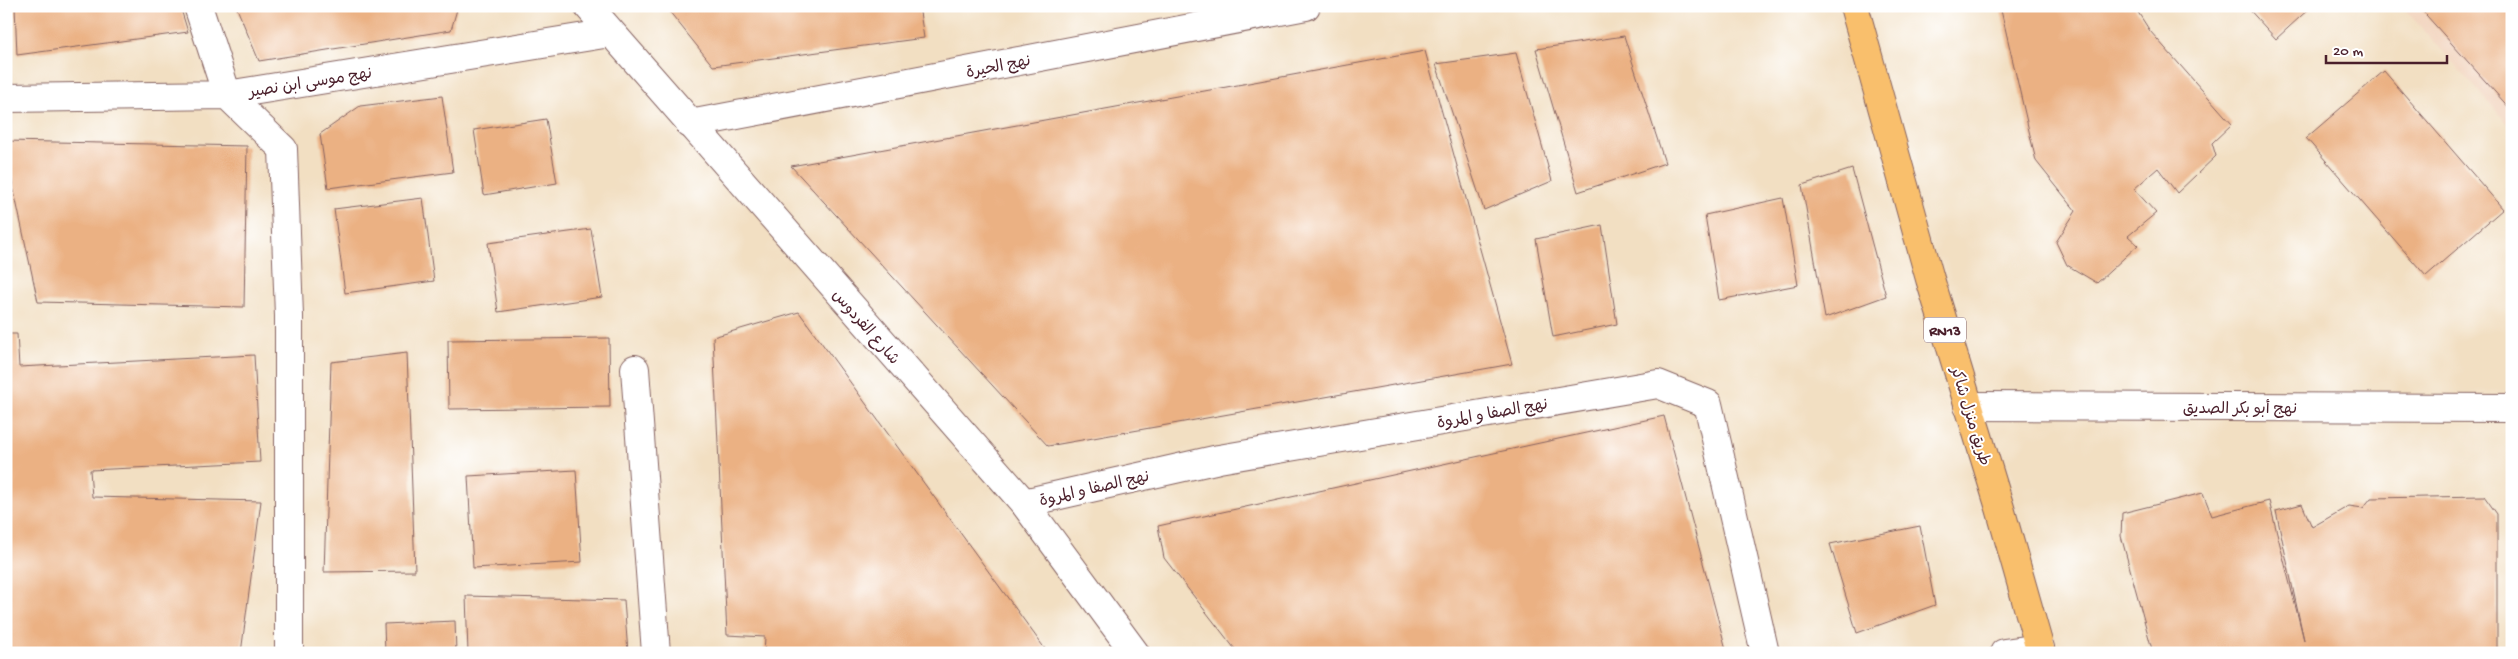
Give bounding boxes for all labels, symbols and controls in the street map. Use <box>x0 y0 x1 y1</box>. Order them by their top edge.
scale bar <box>2326 32 2447 64</box>
text: 20 m <box>2333 43 2363 61</box>
street label: نهج الحيرة <box>965 53 1033 84</box>
street label: نهج موسى ابن نصير <box>245 65 374 104</box>
street label: شارع الفردوس <box>827 287 902 370</box>
road number: RN13 <box>1924 318 1966 342</box>
street label: طريق منزل شاكر <box>1944 363 1993 469</box>
street label: نهج الصفا و المروة <box>1436 396 1550 435</box>
street label: نهج أبو بكر الصديق <box>2183 399 2297 420</box>
street label: نهج الصفا و المروة <box>1038 469 1152 512</box>

